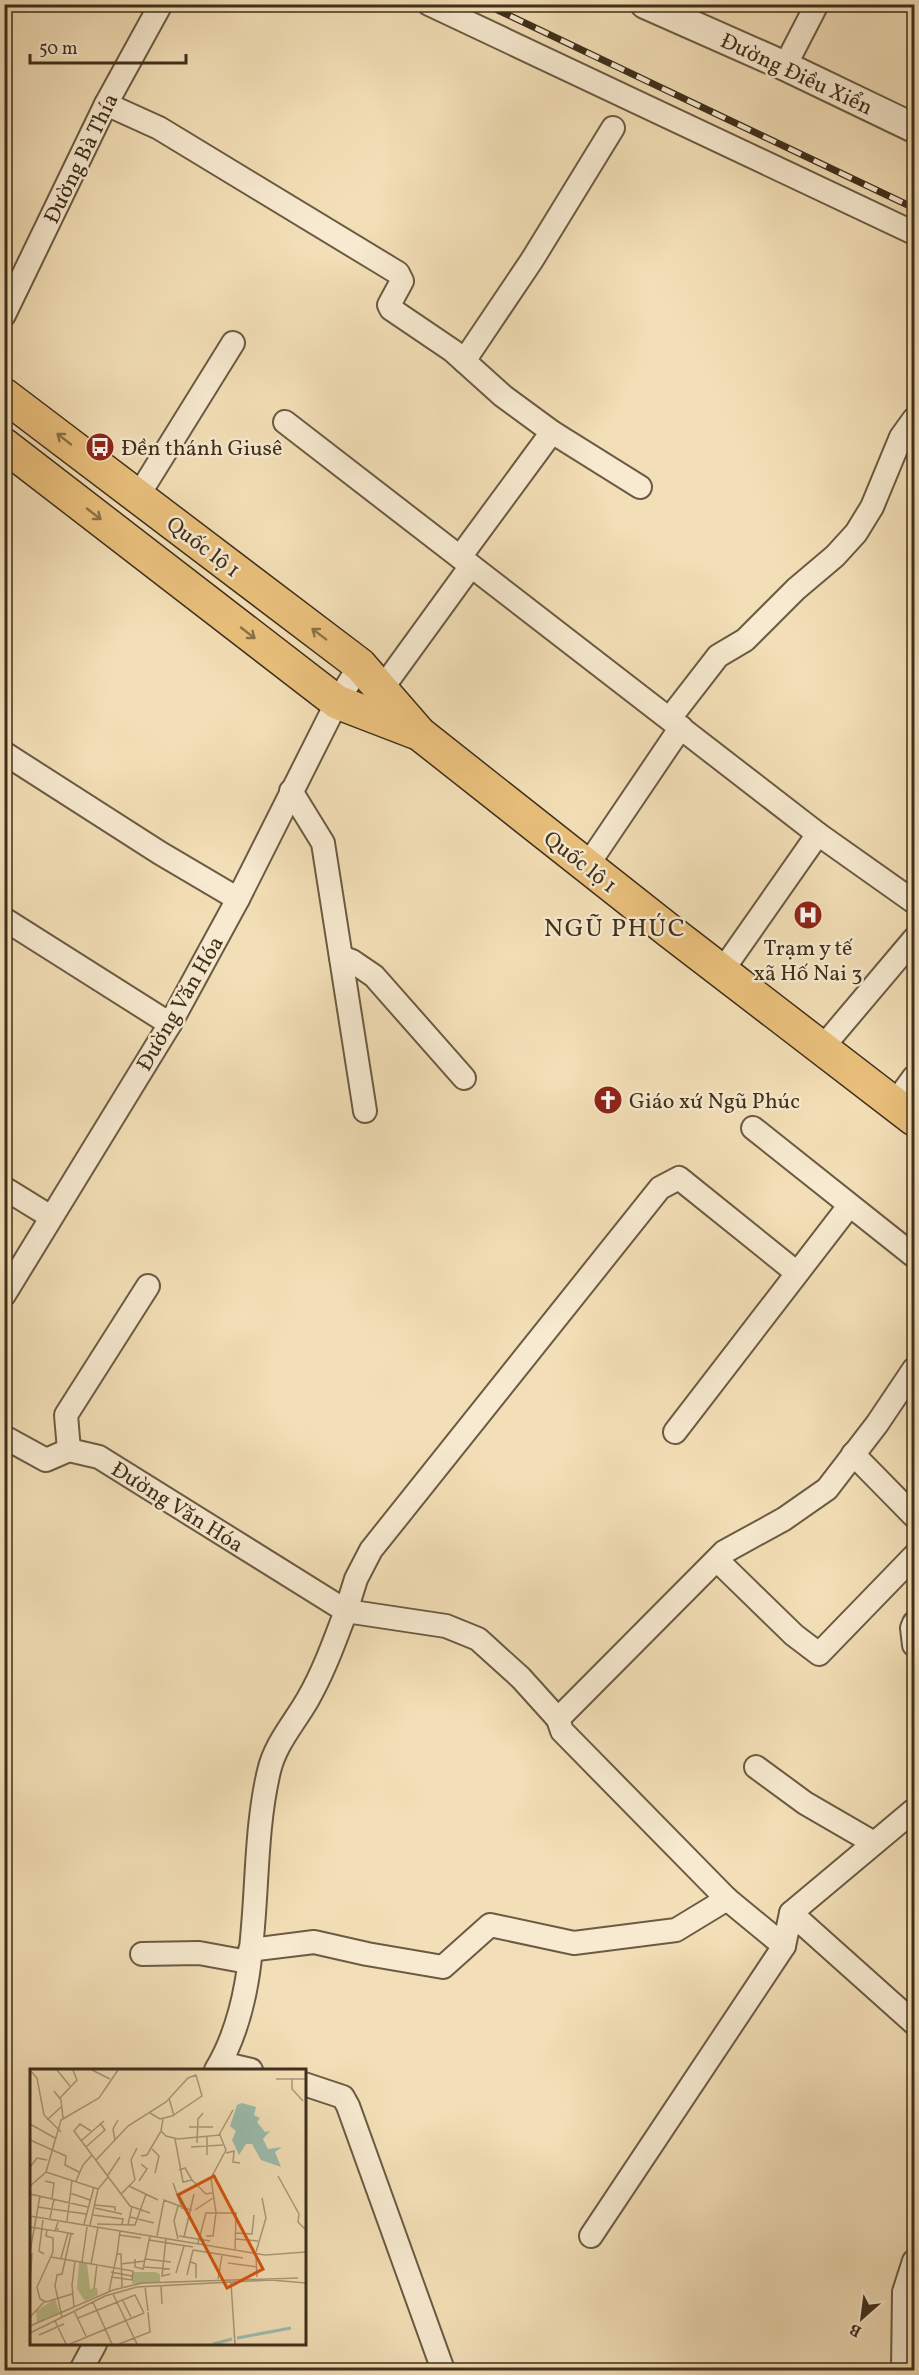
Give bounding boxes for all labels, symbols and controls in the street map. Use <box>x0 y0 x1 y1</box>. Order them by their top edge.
street label: Đường Điều Xiển <box>715 26 877 124</box>
scale bar <box>30 27 186 65</box>
text: 50 m <box>39 37 78 62</box>
street label: Đường Bà Thía <box>37 89 127 230</box>
bus stop icon: Đền thánh Giusê <box>84 431 116 463</box>
one-way arrow <box>56 433 72 446</box>
place label: Đền thánh Giusê <box>121 434 282 465</box>
one-way arrow <box>86 508 102 521</box>
street label: Quốc lộ 1 <box>159 510 246 586</box>
one-way arrow <box>240 627 256 640</box>
one-way arrow <box>312 627 328 640</box>
street label: Quốc lộ 1 <box>536 824 623 902</box>
hospital icon: Trạm y tế xã Hố Nai 3 <box>792 899 824 931</box>
district label: NGŨ PHÚC <box>544 911 686 947</box>
street label: Đường Văn Hóa <box>130 931 232 1077</box>
place label: Trạm y tế xã Hố Nai 3 <box>753 934 863 990</box>
church icon: Giáo xứ Ngũ Phúc <box>592 1084 624 1116</box>
place label: Giáo xứ Ngũ Phúc <box>629 1087 800 1118</box>
street label: Đường Văn Hóa <box>104 1455 249 1561</box>
inset map <box>30 2069 306 2345</box>
north arrow <box>832 2288 892 2348</box>
text: B <box>846 2317 866 2342</box>

